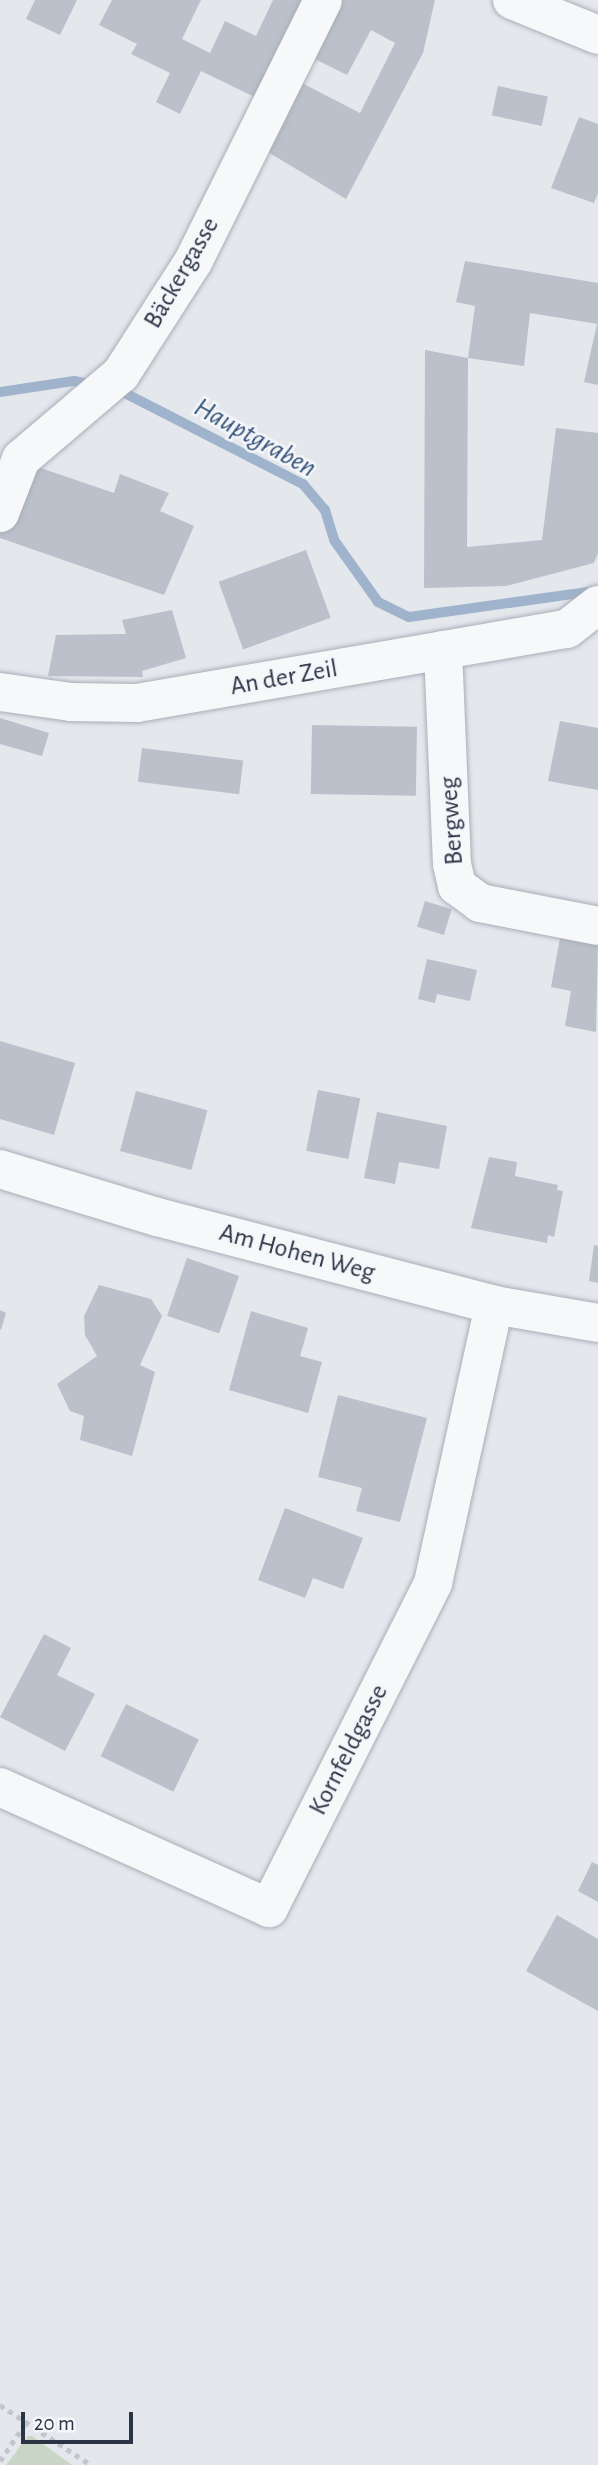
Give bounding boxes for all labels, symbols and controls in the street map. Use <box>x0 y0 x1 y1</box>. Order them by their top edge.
street label: Bäckergasse <box>138 212 226 334</box>
water label: Hauptgraben <box>188 391 322 485</box>
street label: An der Zeil <box>228 653 340 703</box>
street label: Bergweg <box>433 776 471 866</box>
street label: Am Hohen Weg <box>216 1217 378 1289</box>
street label: Kornfeldgasse <box>303 1679 395 1821</box>
scale bar <box>24 2398 136 2442</box>
text: 20 m <box>34 2413 75 2434</box>

